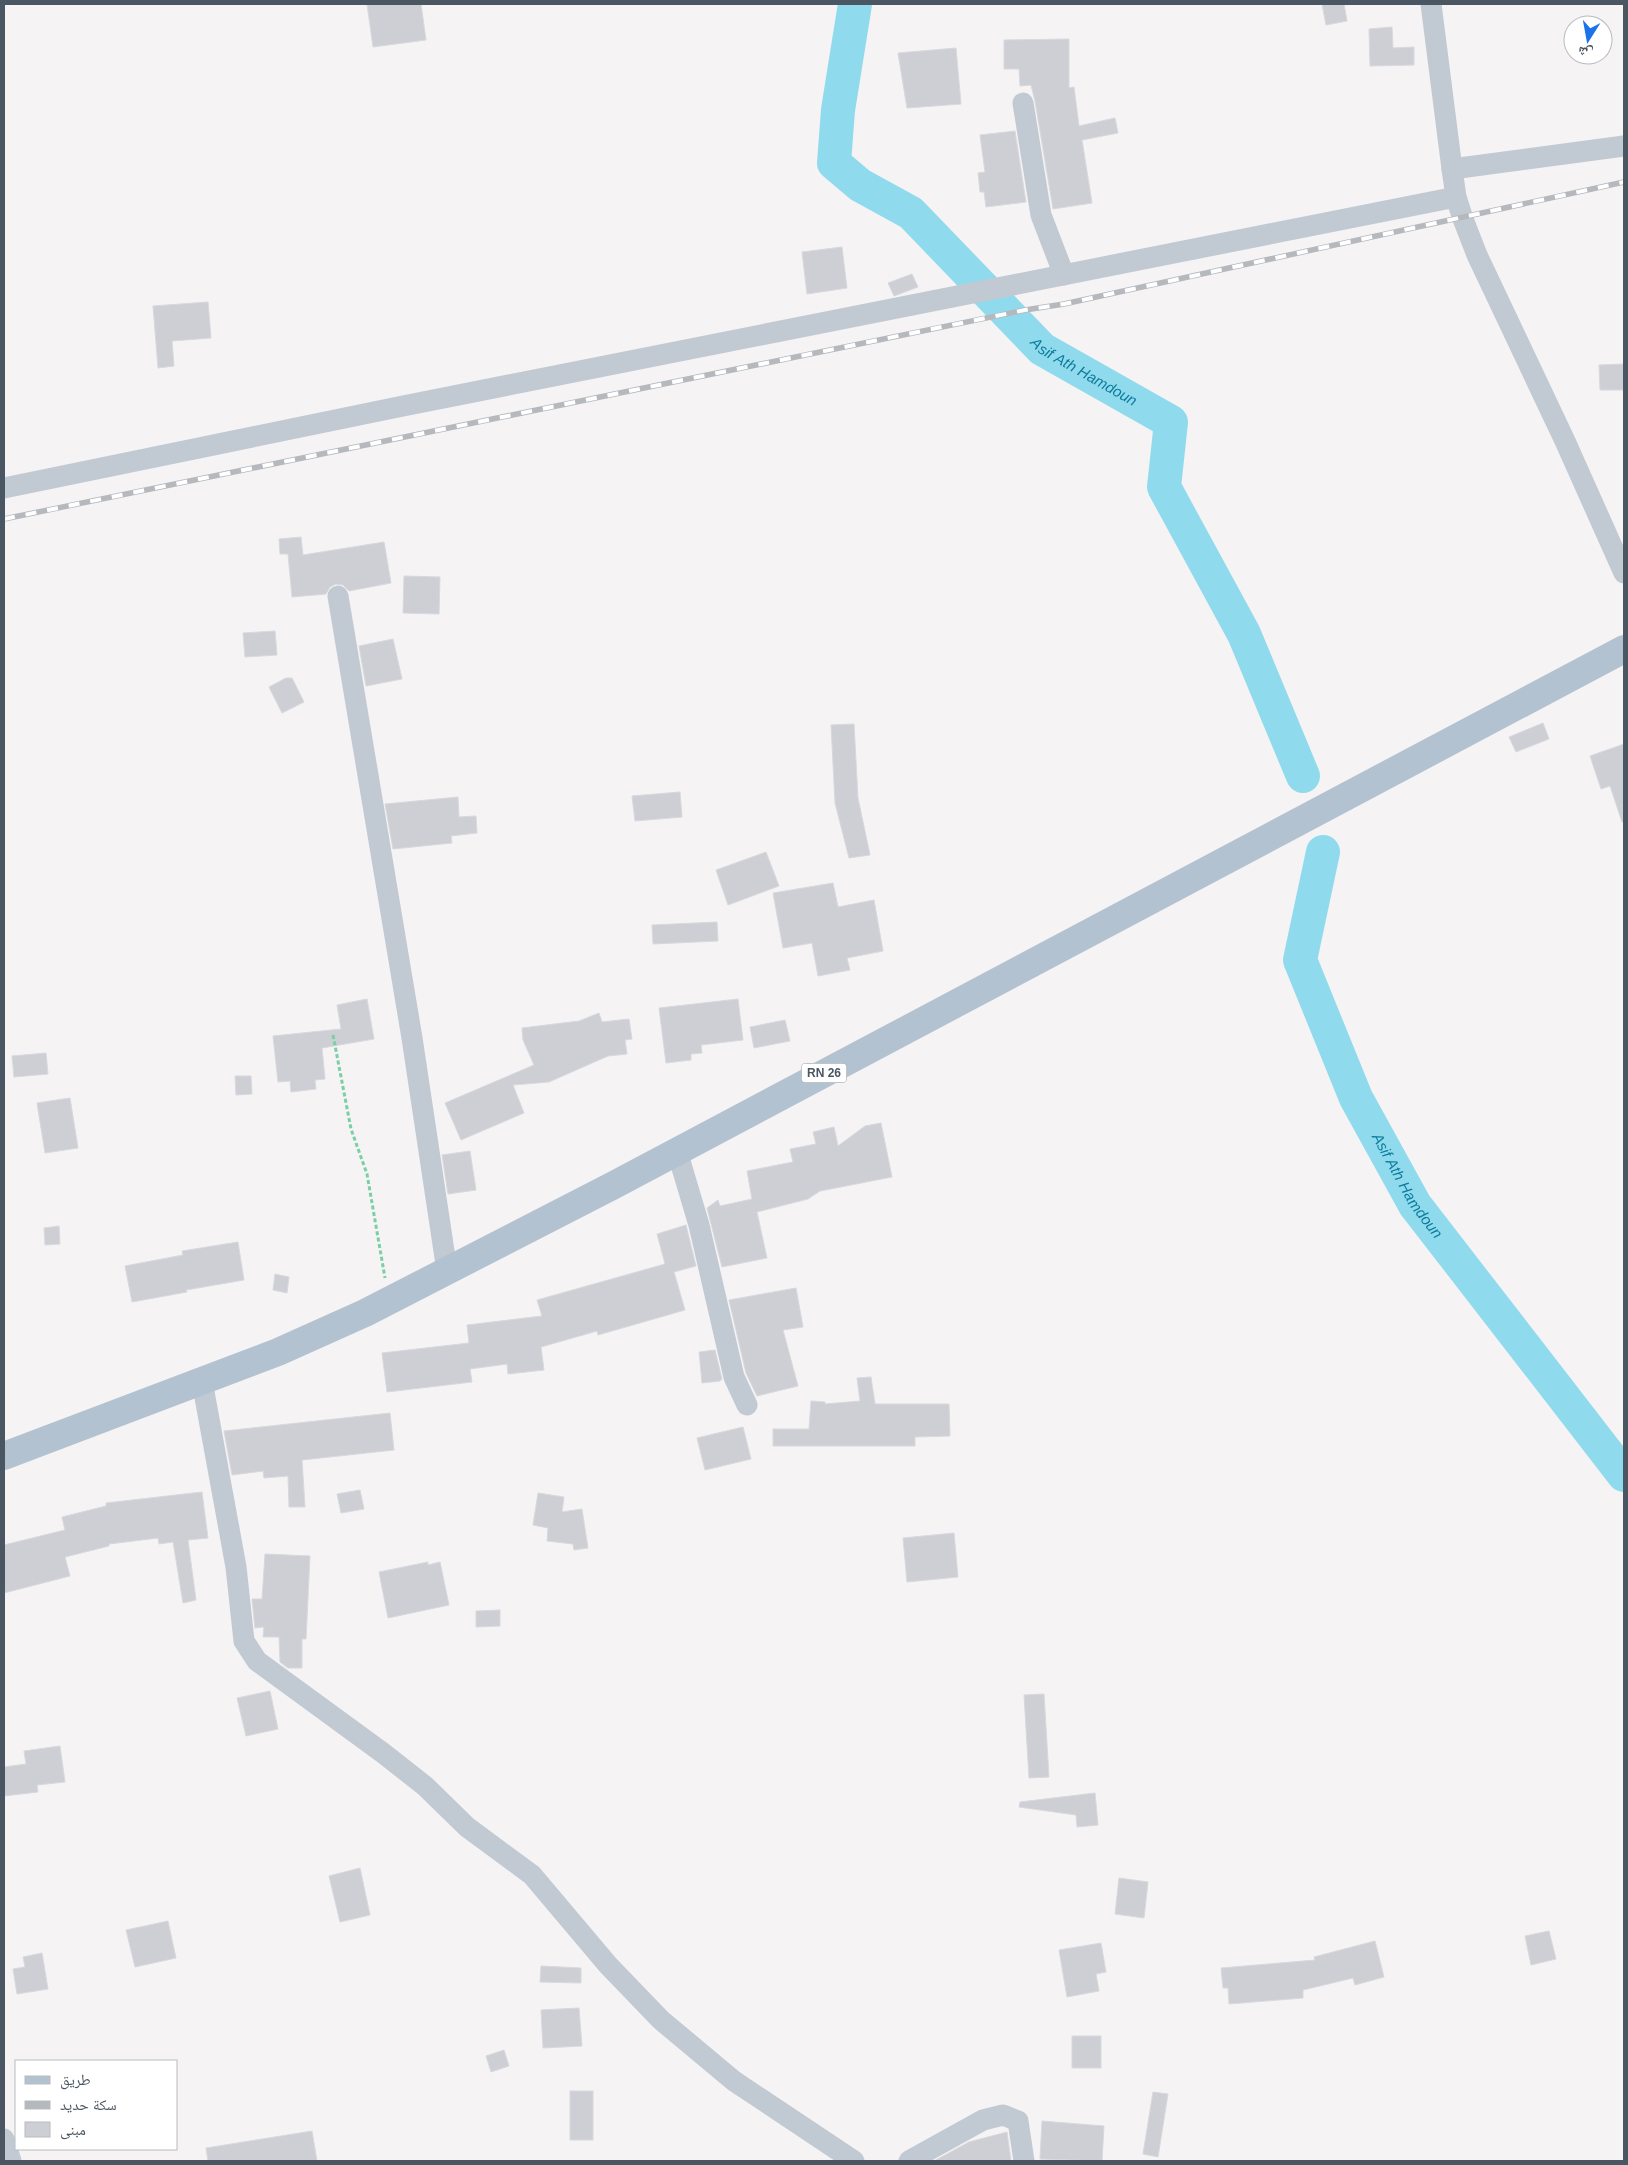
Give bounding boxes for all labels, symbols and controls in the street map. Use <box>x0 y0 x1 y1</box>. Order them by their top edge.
north arrow <box>1563 15 1613 65</box>
text: ش <box>1577 42 1595 62</box>
water label: Asif Ath Hamdoun <box>1027 333 1140 409</box>
road number: RN 26 <box>802 1064 846 1082</box>
water label: Asif Ath Hamdoun <box>1369 1129 1446 1241</box>
legend <box>15 2060 178 2150</box>
text: طريق <box>60 2071 91 2090</box>
text: سكة حديد <box>60 2096 117 2113</box>
text: مبنى <box>60 2121 86 2140</box>

